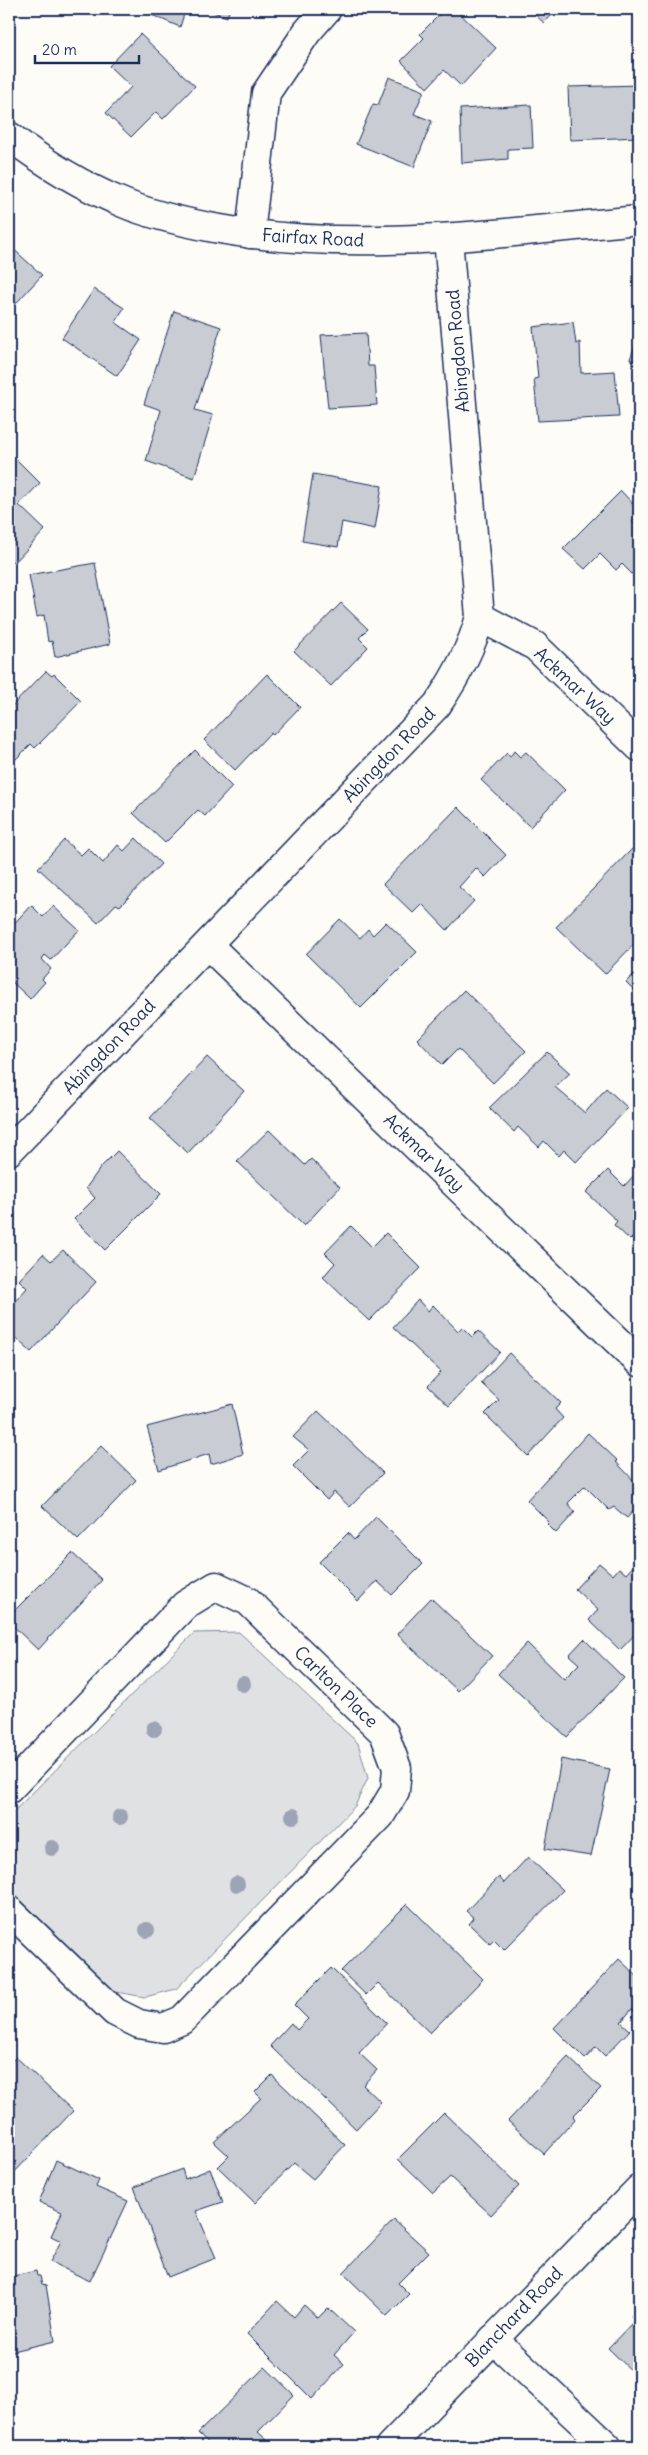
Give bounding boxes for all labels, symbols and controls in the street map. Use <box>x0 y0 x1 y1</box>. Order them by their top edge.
scale bar <box>35 32 139 64</box>
text: 20 m <box>42 40 77 59</box>
street label: Fairfax Road <box>261 223 365 252</box>
street label: Abingdon Road <box>441 288 474 414</box>
street label: Ackmar Way <box>530 642 621 729</box>
street label: Abingdon Road <box>337 702 440 807</box>
street label: Abingdon Road <box>57 994 160 1099</box>
street label: Ackmar Way <box>379 1108 470 1197</box>
street label: Carlton Place <box>290 1641 383 1732</box>
street label: Blanchard Road <box>460 2261 568 2372</box>

